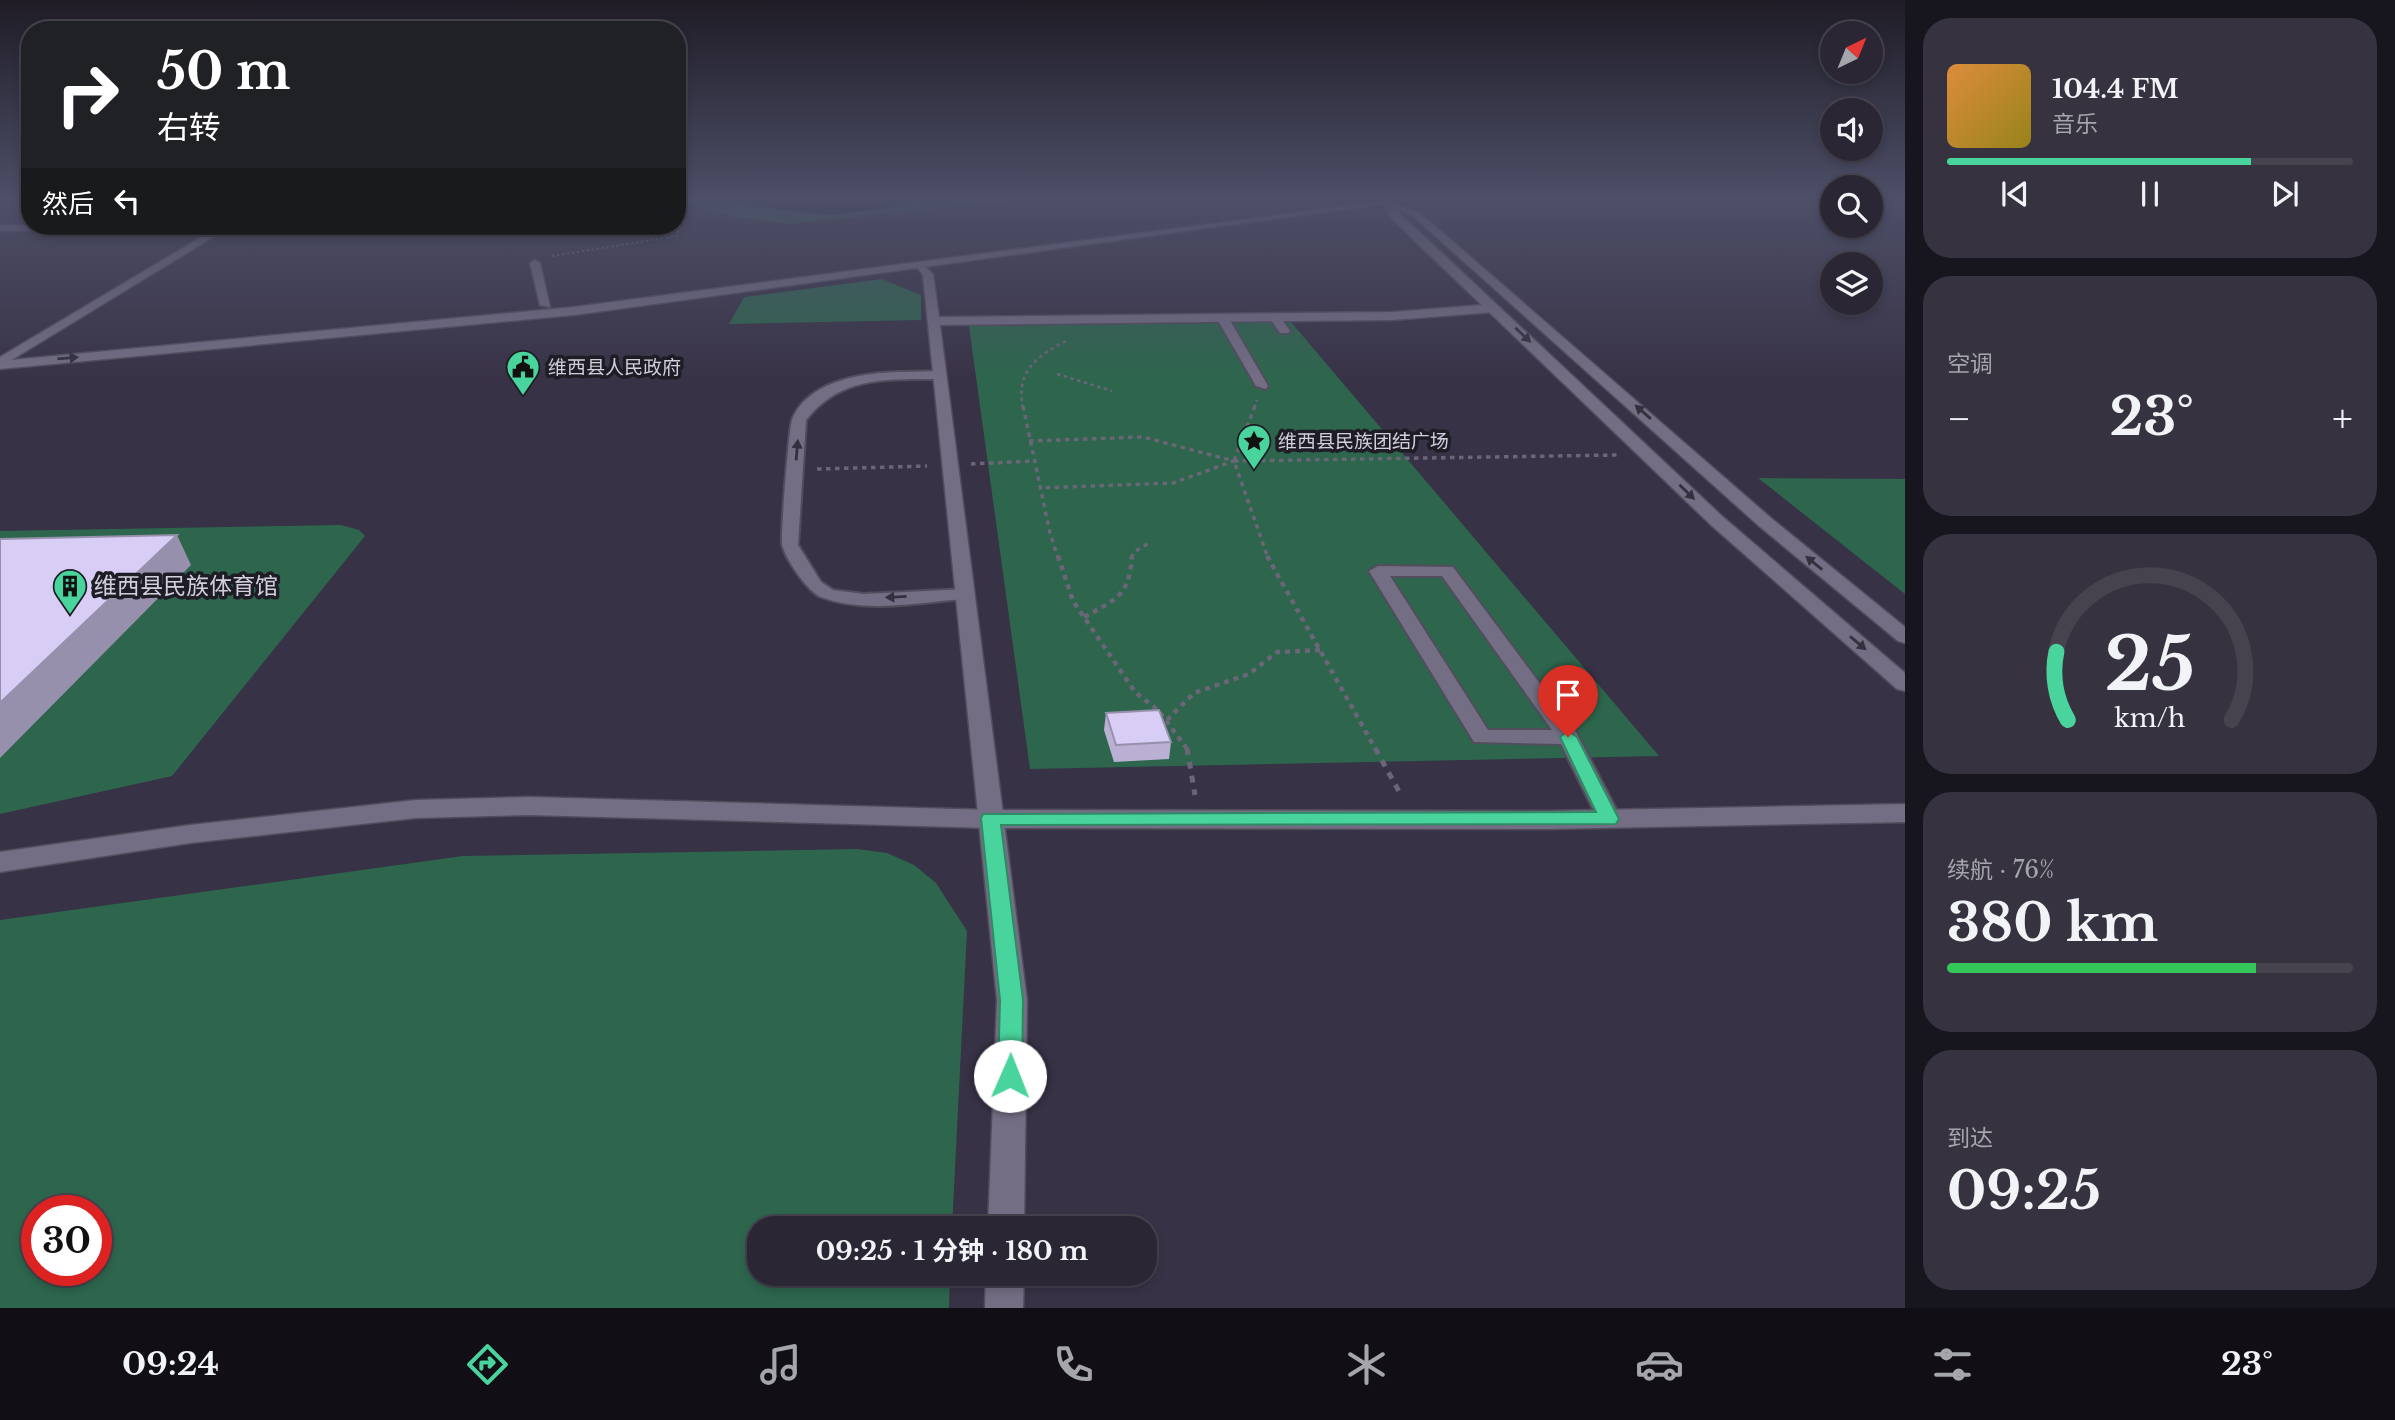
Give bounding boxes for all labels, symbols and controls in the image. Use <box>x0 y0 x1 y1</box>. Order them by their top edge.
north arrow <box>1820 21 1883 84</box>
map controls <box>1820 21 1883 315</box>
text: 50 m <box>157 41 290 102</box>
icon: right <box>42 49 133 140</box>
text: 104.4 FM <box>2052 73 2179 105</box>
button: sound <box>1820 98 1883 161</box>
text: 右转 <box>157 108 221 148</box>
text: 音乐 <box>2052 110 2098 138</box>
button: search <box>1820 175 1883 238</box>
icon: previous <box>1996 175 2034 213</box>
icon: pause <box>2131 175 2169 213</box>
icon: next <box>2266 175 2304 213</box>
icon: left <box>108 182 146 220</box>
text: 然后 <box>42 188 94 220</box>
button: layers <box>1820 252 1883 315</box>
one-way arrow <box>1514 327 1532 343</box>
public building icon: 维西县人民政府 <box>504 348 542 397</box>
text: 空调 <box>1947 350 1993 378</box>
one-way arrow <box>57 352 79 363</box>
place label: 维西县人民政府 <box>548 356 681 379</box>
text: 23° <box>2109 385 2194 449</box>
text: − <box>1947 395 1971 442</box>
text: + <box>2332 395 2353 442</box>
one-way arrow <box>1635 405 1652 420</box>
place icon: 维西县民族团结广场 <box>1235 422 1273 471</box>
place label: 维西县民族团结广场 <box>1278 430 1449 453</box>
one-way arrow <box>792 439 803 461</box>
one-way arrow <box>1678 484 1695 500</box>
one-way arrow <box>1805 556 1822 571</box>
building icon: 维西县民族体育馆 <box>51 567 89 616</box>
place label: 维西县民族体育馆 <box>94 572 278 600</box>
one-way arrow <box>885 592 907 603</box>
text: 25 <box>2105 619 2195 710</box>
one-way arrow <box>1849 635 1866 650</box>
pin <box>1538 665 1598 737</box>
icon: arrive <box>1549 676 1587 714</box>
text: km/h <box>2115 703 2185 734</box>
text: 续航 · 76% <box>1947 856 2055 884</box>
text: 380 km <box>1947 891 2158 955</box>
position arrow <box>973 1039 1047 1113</box>
text: 到达 <box>1947 1124 1993 1152</box>
text: 09:25 <box>1947 1159 2101 1223</box>
speed limit sign: 30 <box>21 1195 112 1286</box>
text: 09:25 · 1 分钟 · 180 m <box>816 1235 1088 1267</box>
icon: directions <box>463 1340 512 1389</box>
icon: music <box>756 1340 805 1389</box>
icon: phone <box>1049 1340 1098 1389</box>
icon: climate <box>1342 1340 1391 1389</box>
icon: car <box>1635 1340 1684 1389</box>
icon: filters <box>1928 1340 1977 1389</box>
text: 09:24 <box>122 1344 219 1384</box>
text: 23° <box>2221 1344 2273 1384</box>

